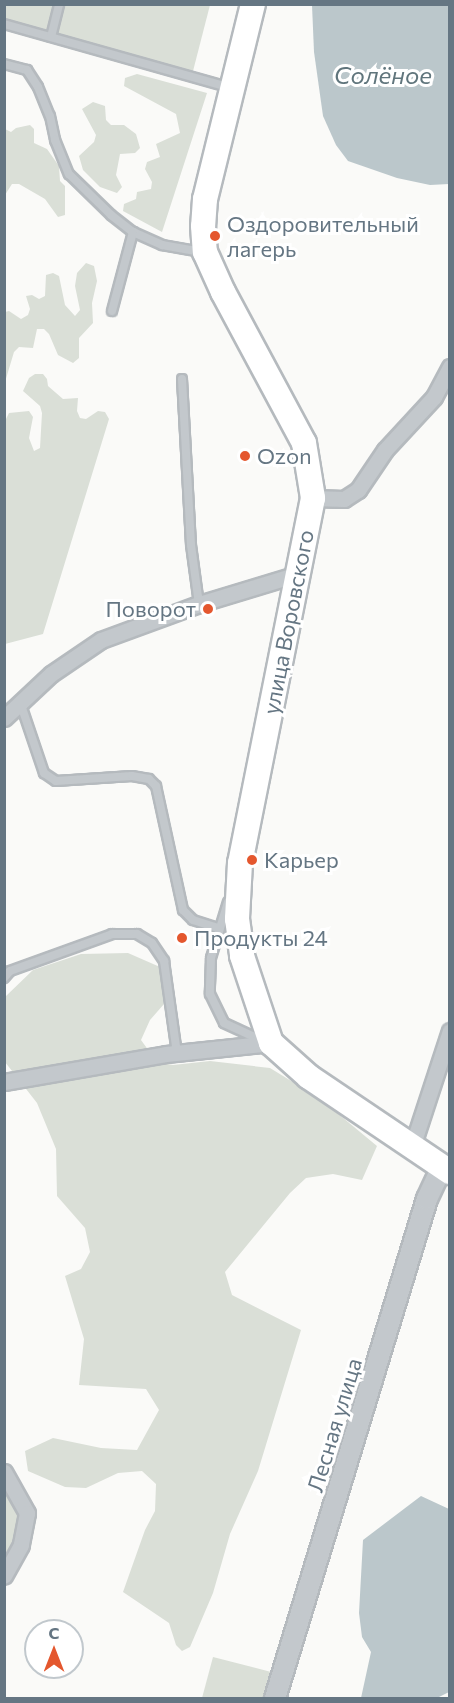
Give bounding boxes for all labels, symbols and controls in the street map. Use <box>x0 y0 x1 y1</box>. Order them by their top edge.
water label: Солёное <box>334 61 432 89</box>
place label: Оздоровительный лагерь <box>227 210 419 262</box>
marker: Оздоровительный лагерь <box>208 229 222 243</box>
place label: Ozon <box>257 443 312 469</box>
marker: Ozon <box>238 449 252 463</box>
street label: улица Воровского <box>257 528 319 716</box>
place label: Поворот <box>105 596 196 622</box>
marker: Поворот <box>201 602 215 616</box>
place label: Карьер <box>264 847 339 873</box>
marker: Карьер <box>245 853 259 867</box>
place label: Продукты 24 <box>194 925 328 951</box>
marker: Продукты 24 <box>175 931 189 945</box>
street label: Лесная улица <box>301 1355 367 1495</box>
north arrow <box>24 1619 84 1679</box>
text: С <box>49 1623 59 1642</box>

